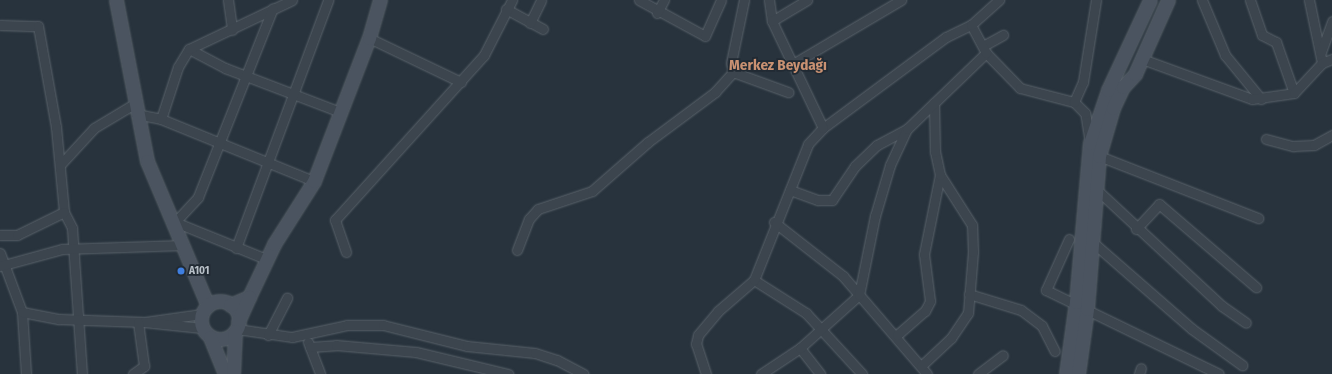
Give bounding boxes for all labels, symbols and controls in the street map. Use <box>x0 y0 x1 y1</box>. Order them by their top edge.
district label: Merkez Beydağı <box>729 57 827 75</box>
place label: A101 <box>189 264 209 278</box>
marker: A101 <box>176 266 186 276</box>

